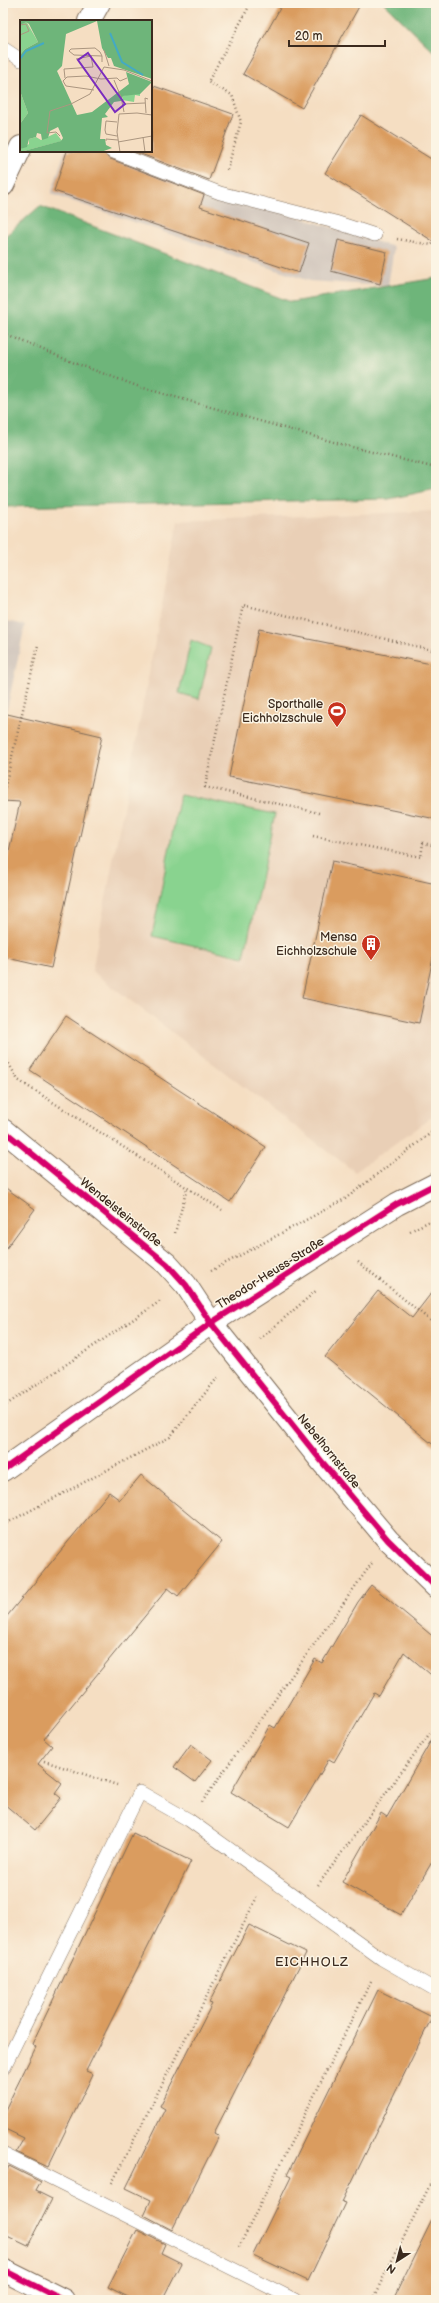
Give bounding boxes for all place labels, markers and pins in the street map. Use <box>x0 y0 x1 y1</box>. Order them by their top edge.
place label: Sporthalle Eichholzschule <box>242 697 323 726</box>
sports icon: Sporthalle Eichholzschule <box>326 700 348 728</box>
place label: Mensa Eichholzschule <box>276 930 357 959</box>
building icon: Mensa Eichholzschule <box>360 933 382 961</box>

